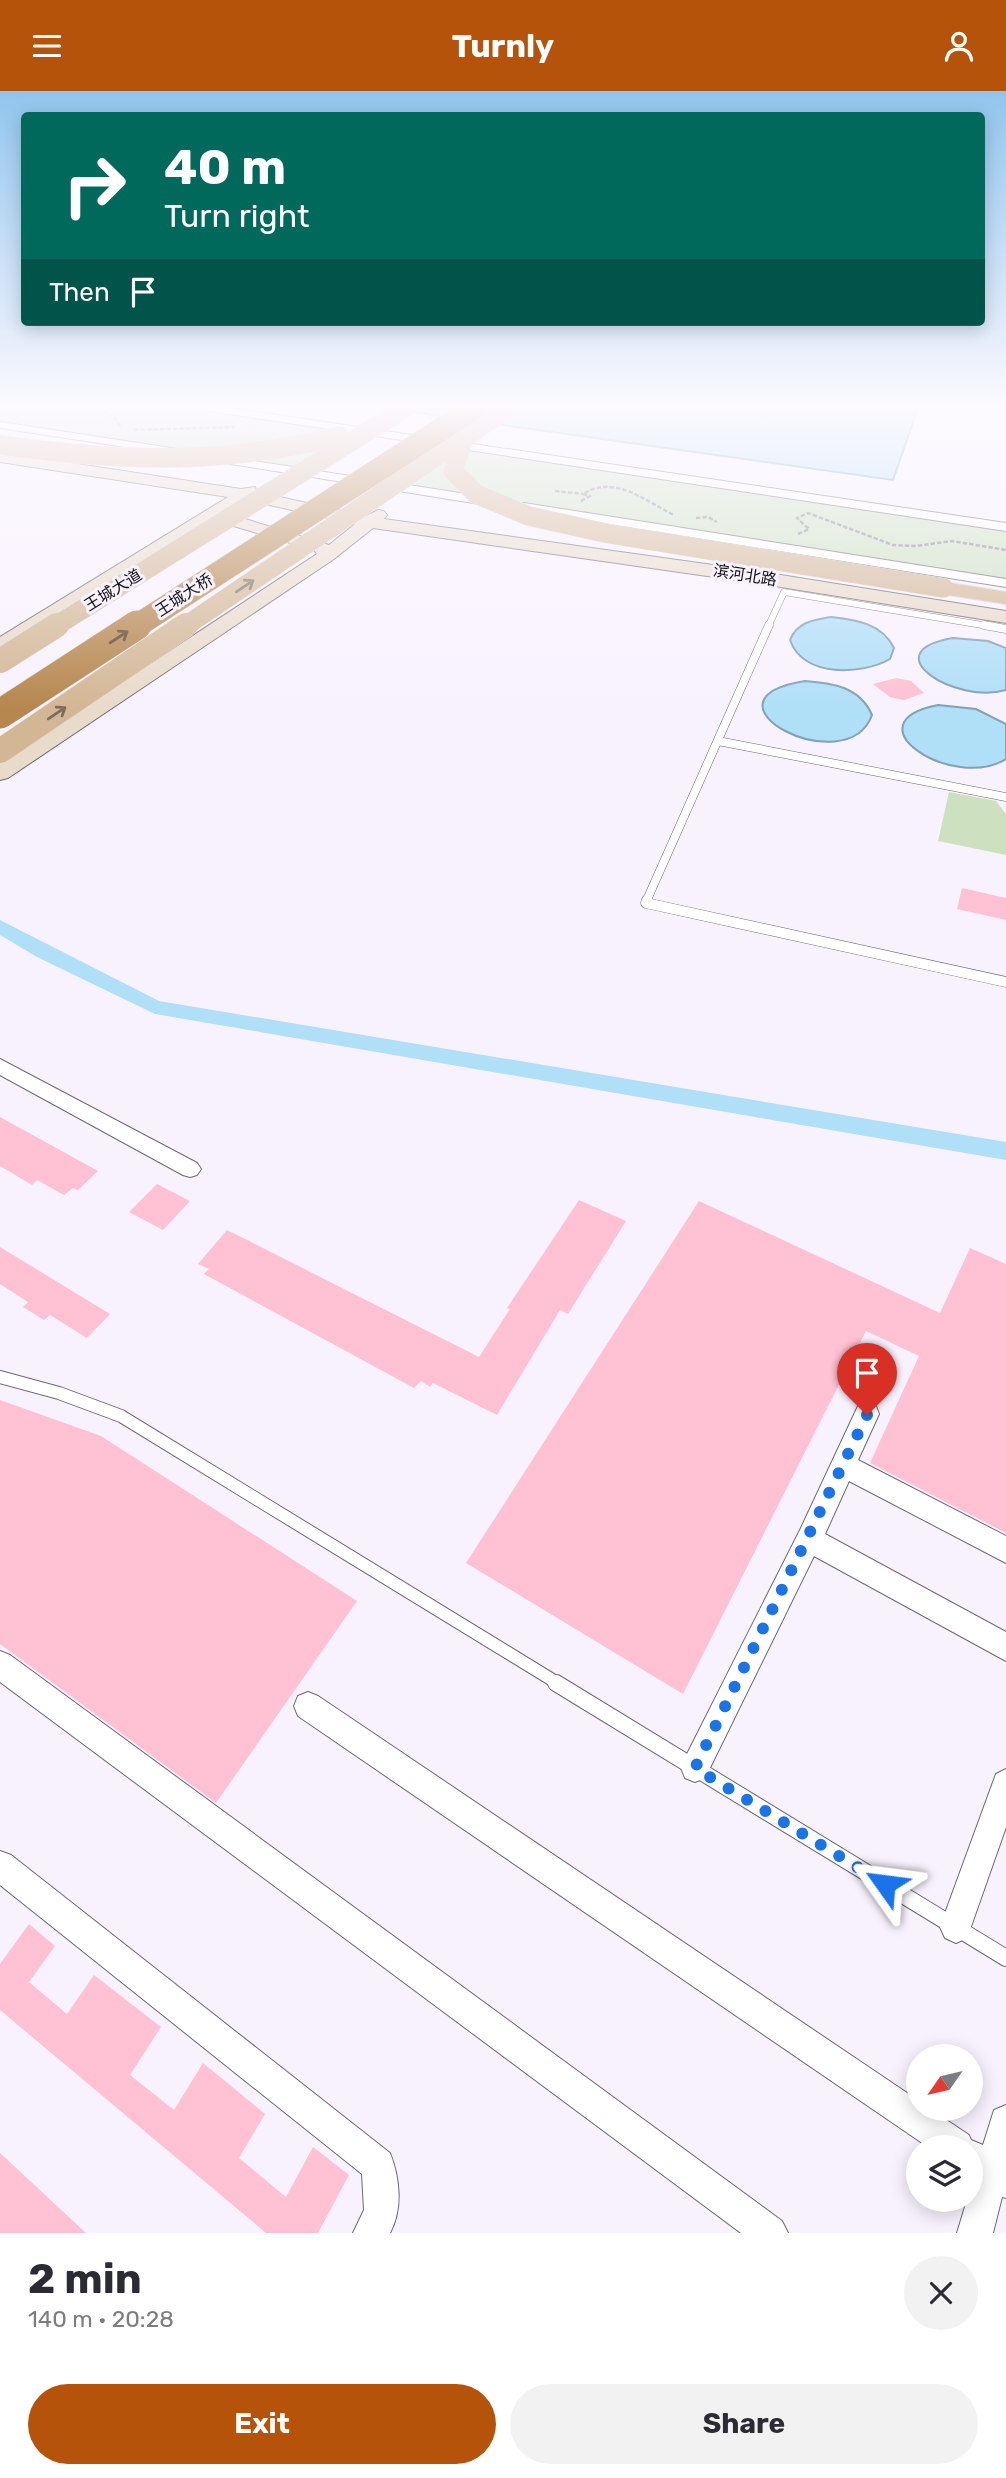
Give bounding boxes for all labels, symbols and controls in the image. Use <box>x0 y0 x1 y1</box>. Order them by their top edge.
icon: menu <box>28 27 66 65</box>
text: Turnly <box>452 27 554 65</box>
icon: person <box>940 27 978 65</box>
text: 40 m <box>164 138 286 196</box>
icon: right <box>49 140 140 231</box>
text: Turn right <box>164 197 309 235</box>
icon: arrive <box>124 273 162 311</box>
text: Then <box>49 277 110 308</box>
street label: 滨河北路 <box>712 561 778 589</box>
street label: 王城大道 <box>81 565 145 615</box>
street label: 王城大桥 <box>152 570 216 620</box>
one-way arrow <box>235 579 254 593</box>
one-way arrow <box>109 629 128 644</box>
one-way arrow <box>46 706 66 720</box>
pin <box>837 1343 897 1415</box>
icon: arrive <box>848 1354 886 1392</box>
position arrow <box>848 1847 922 1921</box>
north arrow <box>906 2044 984 2121</box>
map controls <box>906 2044 983 2212</box>
button: layers <box>906 2135 983 2212</box>
text: 2 min <box>28 2254 142 2304</box>
button: close <box>904 2256 978 2330</box>
text: 140 m · 20:28 <box>28 2305 174 2333</box>
button: Exit <box>28 2384 496 2464</box>
button: Share <box>510 2384 978 2464</box>

